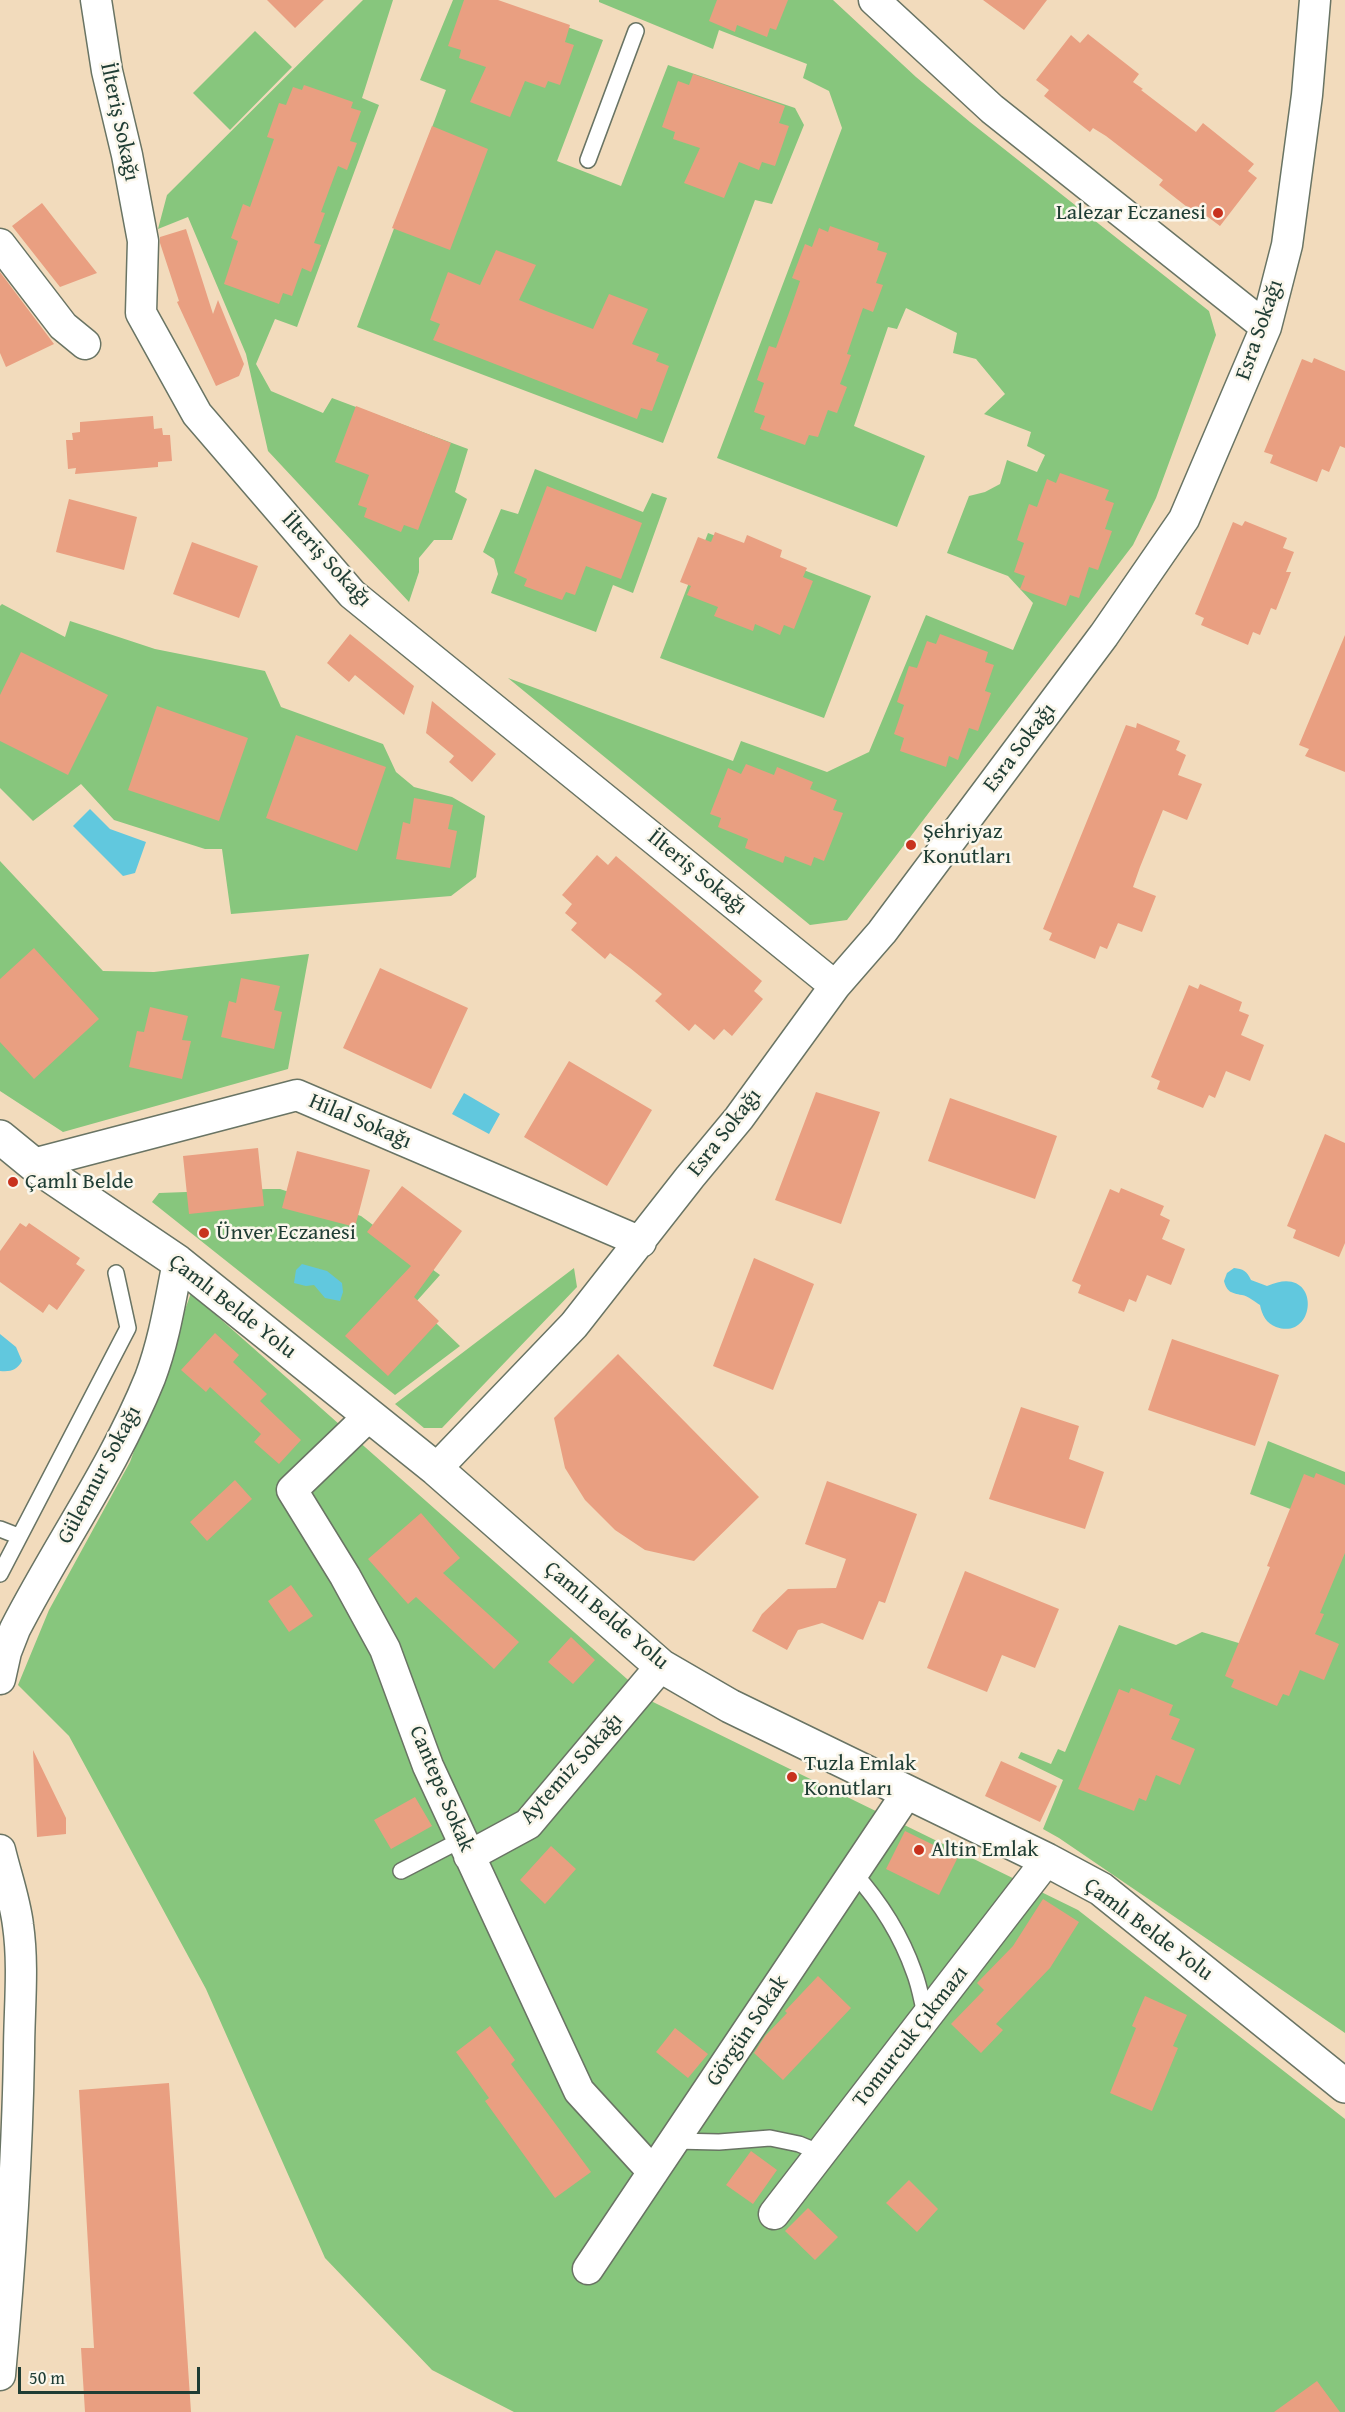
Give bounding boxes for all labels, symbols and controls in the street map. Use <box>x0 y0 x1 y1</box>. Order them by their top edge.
street label: İlteriş Sokağı <box>94 60 144 184</box>
place label: Lalezar Eczanesi <box>1056 200 1206 226</box>
marker: Lalezar Eczanesi <box>1211 206 1225 220</box>
street label: Esra Sokağı <box>1230 276 1290 384</box>
street label: İlteriş Sokağı <box>275 507 377 613</box>
street label: Esra Sokağı <box>978 698 1062 798</box>
place label: Şehriyaz Konutları <box>923 819 1011 870</box>
street label: İlteriş Sokağı <box>642 825 752 921</box>
marker: Şehriyaz Konutları <box>904 838 918 852</box>
street label: Esra Sokağı <box>682 1084 768 1182</box>
street label: Hilal Sokağı <box>305 1089 415 1155</box>
place label: Çamlı Belde <box>25 1169 134 1195</box>
marker: Çamlı Belde <box>6 1175 20 1189</box>
place label: Ünver Eczanesi <box>216 1220 356 1246</box>
marker: Ünver Eczanesi <box>197 1226 211 1240</box>
street label: Çamlı Belde Yolu <box>163 1249 301 1365</box>
street label: Gülennur Sokağı <box>53 1401 147 1549</box>
street label: Çamlı Belde Yolu <box>538 1556 674 1676</box>
street label: Aytemiz Sokağı <box>515 1708 629 1830</box>
street label: Cantepe Sokak <box>403 1722 479 1856</box>
place label: Tuzla Emlak Konutları <box>804 1751 916 1802</box>
marker: Tuzla Emlak Konutları <box>785 1770 799 1784</box>
place label: Altin Emlak <box>931 1837 1039 1863</box>
marker: Altin Emlak <box>912 1843 926 1857</box>
street label: Çamlı Belde Yolu <box>1078 1873 1218 1987</box>
street label: Tomurcuk Çıkmazı <box>848 1961 974 2113</box>
street label: Görgün Sokak <box>701 1971 795 2091</box>
scale bar <box>21 2355 202 2393</box>
text: 50 m <box>29 2364 65 2391</box>

